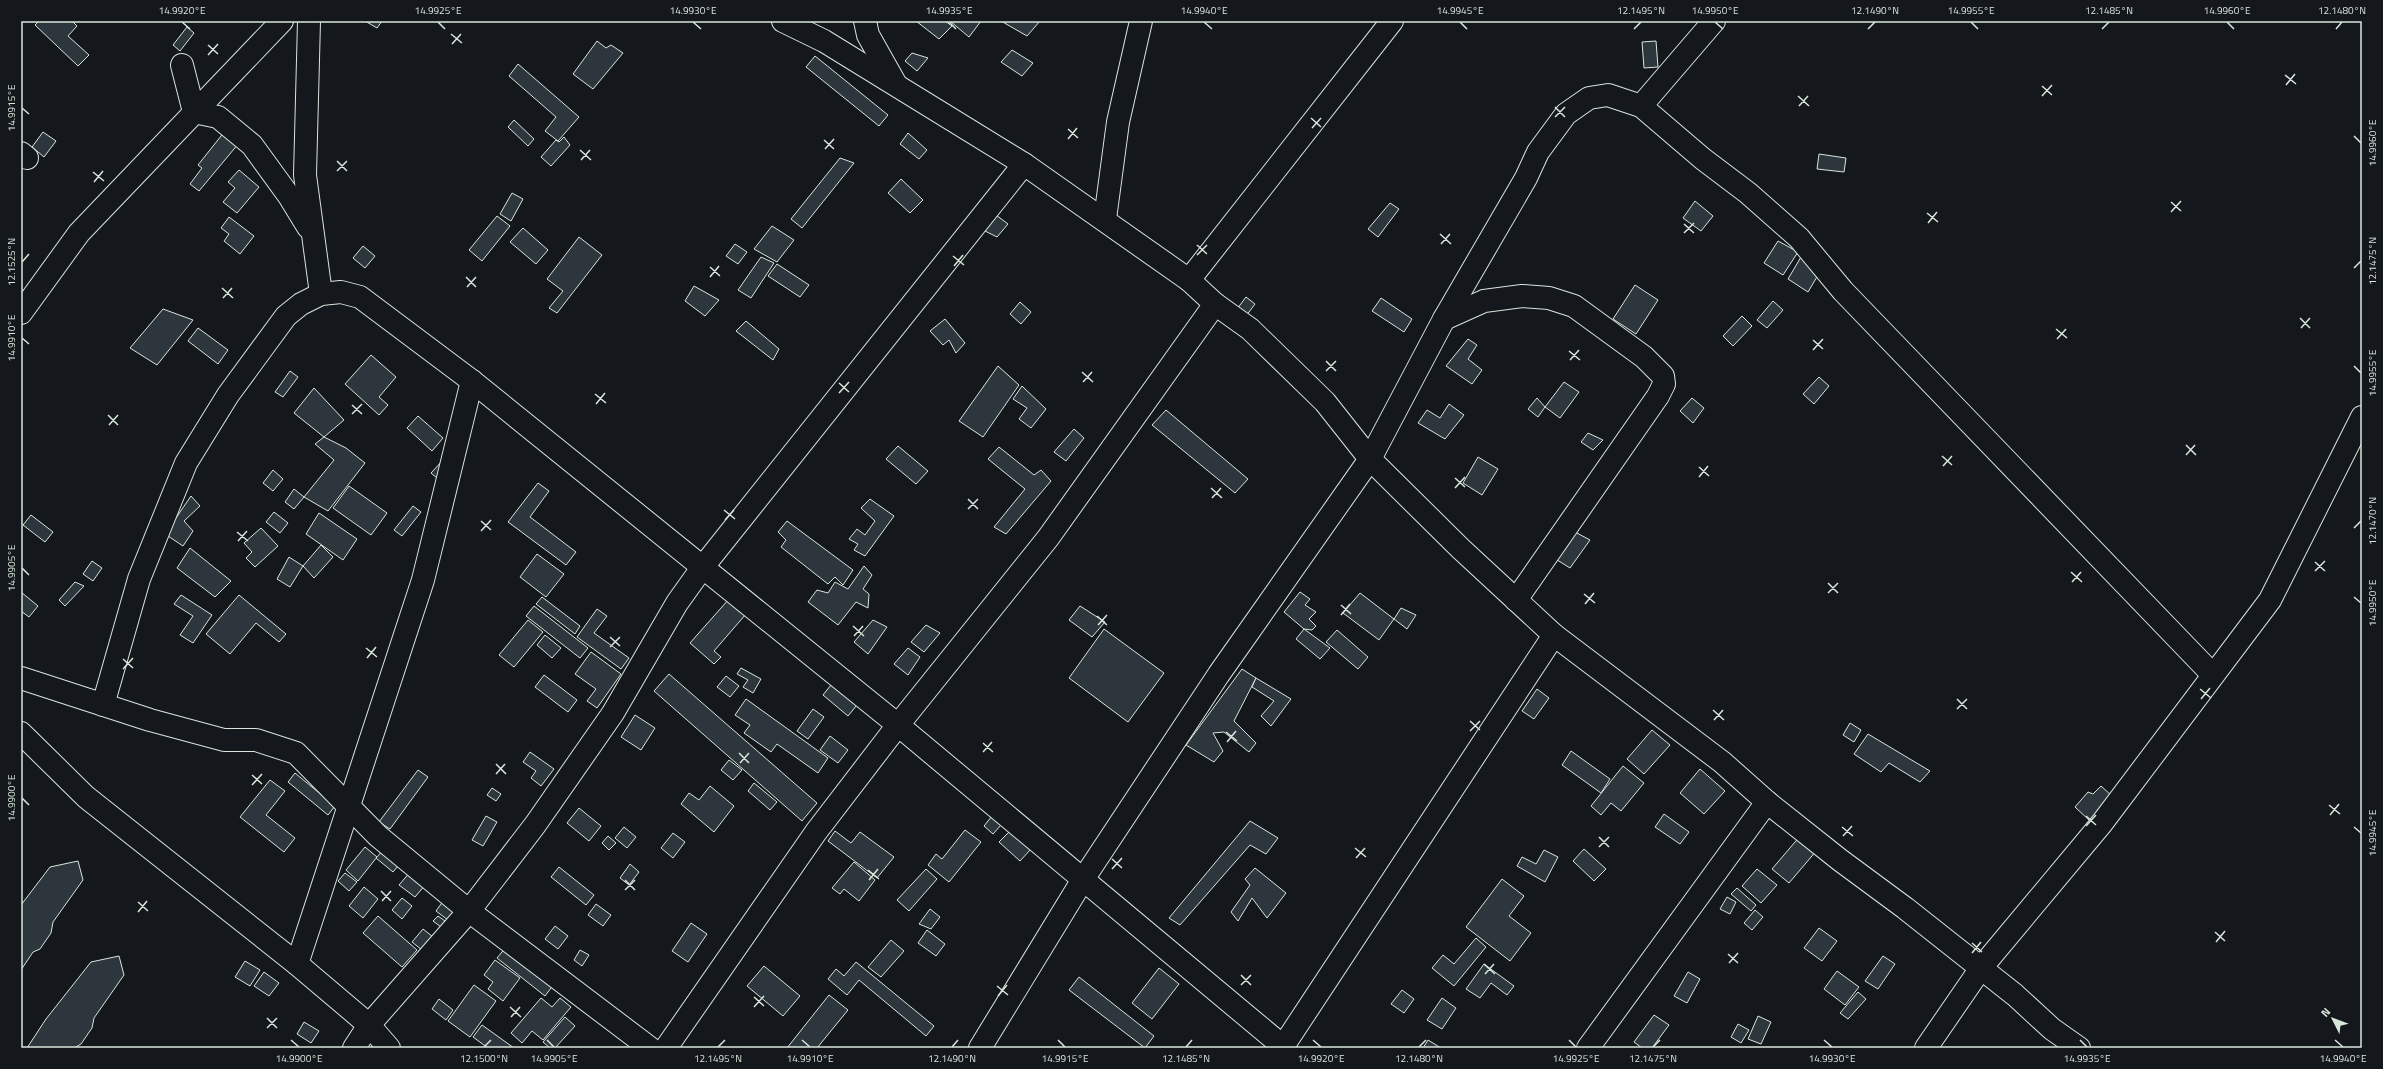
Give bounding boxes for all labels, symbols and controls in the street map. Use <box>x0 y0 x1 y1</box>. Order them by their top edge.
text: 14.9920°E <box>159 3 206 18</box>
text: 14.9925°E <box>415 3 462 18</box>
text: 14.9930°E <box>670 3 717 18</box>
text: 14.9935°E <box>926 3 973 18</box>
text: 14.9940°E <box>1181 3 1228 18</box>
text: 14.9945°E <box>1437 3 1484 18</box>
text: 12.1495°N <box>1617 3 1665 18</box>
text: 14.9950°E <box>1692 3 1739 18</box>
text: 12.1490°N <box>1851 3 1899 18</box>
text: 14.9955°E <box>1948 3 1995 18</box>
text: 12.1485°N <box>2085 3 2133 18</box>
text: 14.9960°E <box>2204 3 2251 18</box>
text: 12.1480°N <box>2318 3 2366 18</box>
text: 14.9915°E <box>4 84 19 131</box>
text: 14.9960°E <box>2365 119 2380 166</box>
text: 12.1475°N <box>2365 237 2380 285</box>
text: 12.1525°N <box>4 238 19 286</box>
text: 14.9910°E <box>4 314 19 361</box>
text: 14.9955°E <box>2365 349 2380 396</box>
text: 12.1470°N <box>2365 497 2380 545</box>
text: 14.9905°E <box>4 544 19 591</box>
text: 14.9950°E <box>2365 579 2380 626</box>
text: 14.9900°E <box>4 774 19 821</box>
text: 14.9945°E <box>2365 809 2380 856</box>
north arrow <box>2313 999 2353 1039</box>
text: N <box>2317 1004 2334 1020</box>
text: 14.9900°E <box>276 1051 323 1066</box>
text: 12.1500°N <box>460 1051 508 1066</box>
text: 14.9905°E <box>531 1051 578 1066</box>
text: 12.1495°N <box>694 1051 742 1066</box>
text: 14.9910°E <box>787 1051 834 1066</box>
text: 12.1490°N <box>928 1051 976 1066</box>
text: 14.9915°E <box>1042 1051 1089 1066</box>
text: 12.1485°N <box>1162 1051 1210 1066</box>
text: 14.9920°E <box>1298 1051 1345 1066</box>
text: 12.1480°N <box>1395 1051 1443 1066</box>
text: 14.9925°E <box>1553 1051 1600 1066</box>
text: 12.1475°N <box>1629 1051 1677 1066</box>
text: 14.9930°E <box>1809 1051 1856 1066</box>
text: 14.9935°E <box>2064 1051 2111 1066</box>
text: 14.9940°E <box>2320 1051 2367 1066</box>

